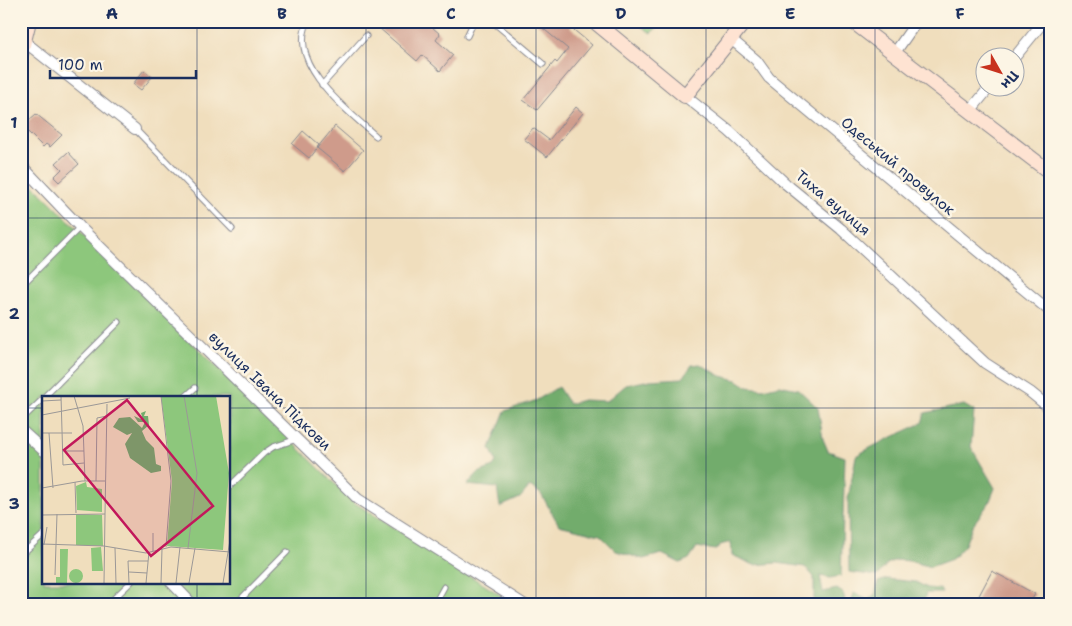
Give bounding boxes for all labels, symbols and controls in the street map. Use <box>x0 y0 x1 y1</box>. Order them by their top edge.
text: A <box>106 3 118 24</box>
text: B <box>277 3 287 24</box>
text: C <box>446 3 456 24</box>
text: D <box>615 3 627 24</box>
text: E <box>785 3 795 24</box>
text: F <box>955 3 965 24</box>
scale bar <box>50 48 196 80</box>
north arrow <box>974 48 1024 98</box>
text: 100 m <box>58 55 103 75</box>
text: Пн <box>997 67 1023 93</box>
text: 1 <box>10 112 18 133</box>
street label: Одеський провулок <box>837 112 959 220</box>
street label: Тиха вулиця <box>791 166 875 240</box>
text: 2 <box>8 303 20 324</box>
street label: вулиця Івана Підкови <box>204 327 336 455</box>
inset map <box>42 396 230 584</box>
text: 3 <box>8 493 20 514</box>

